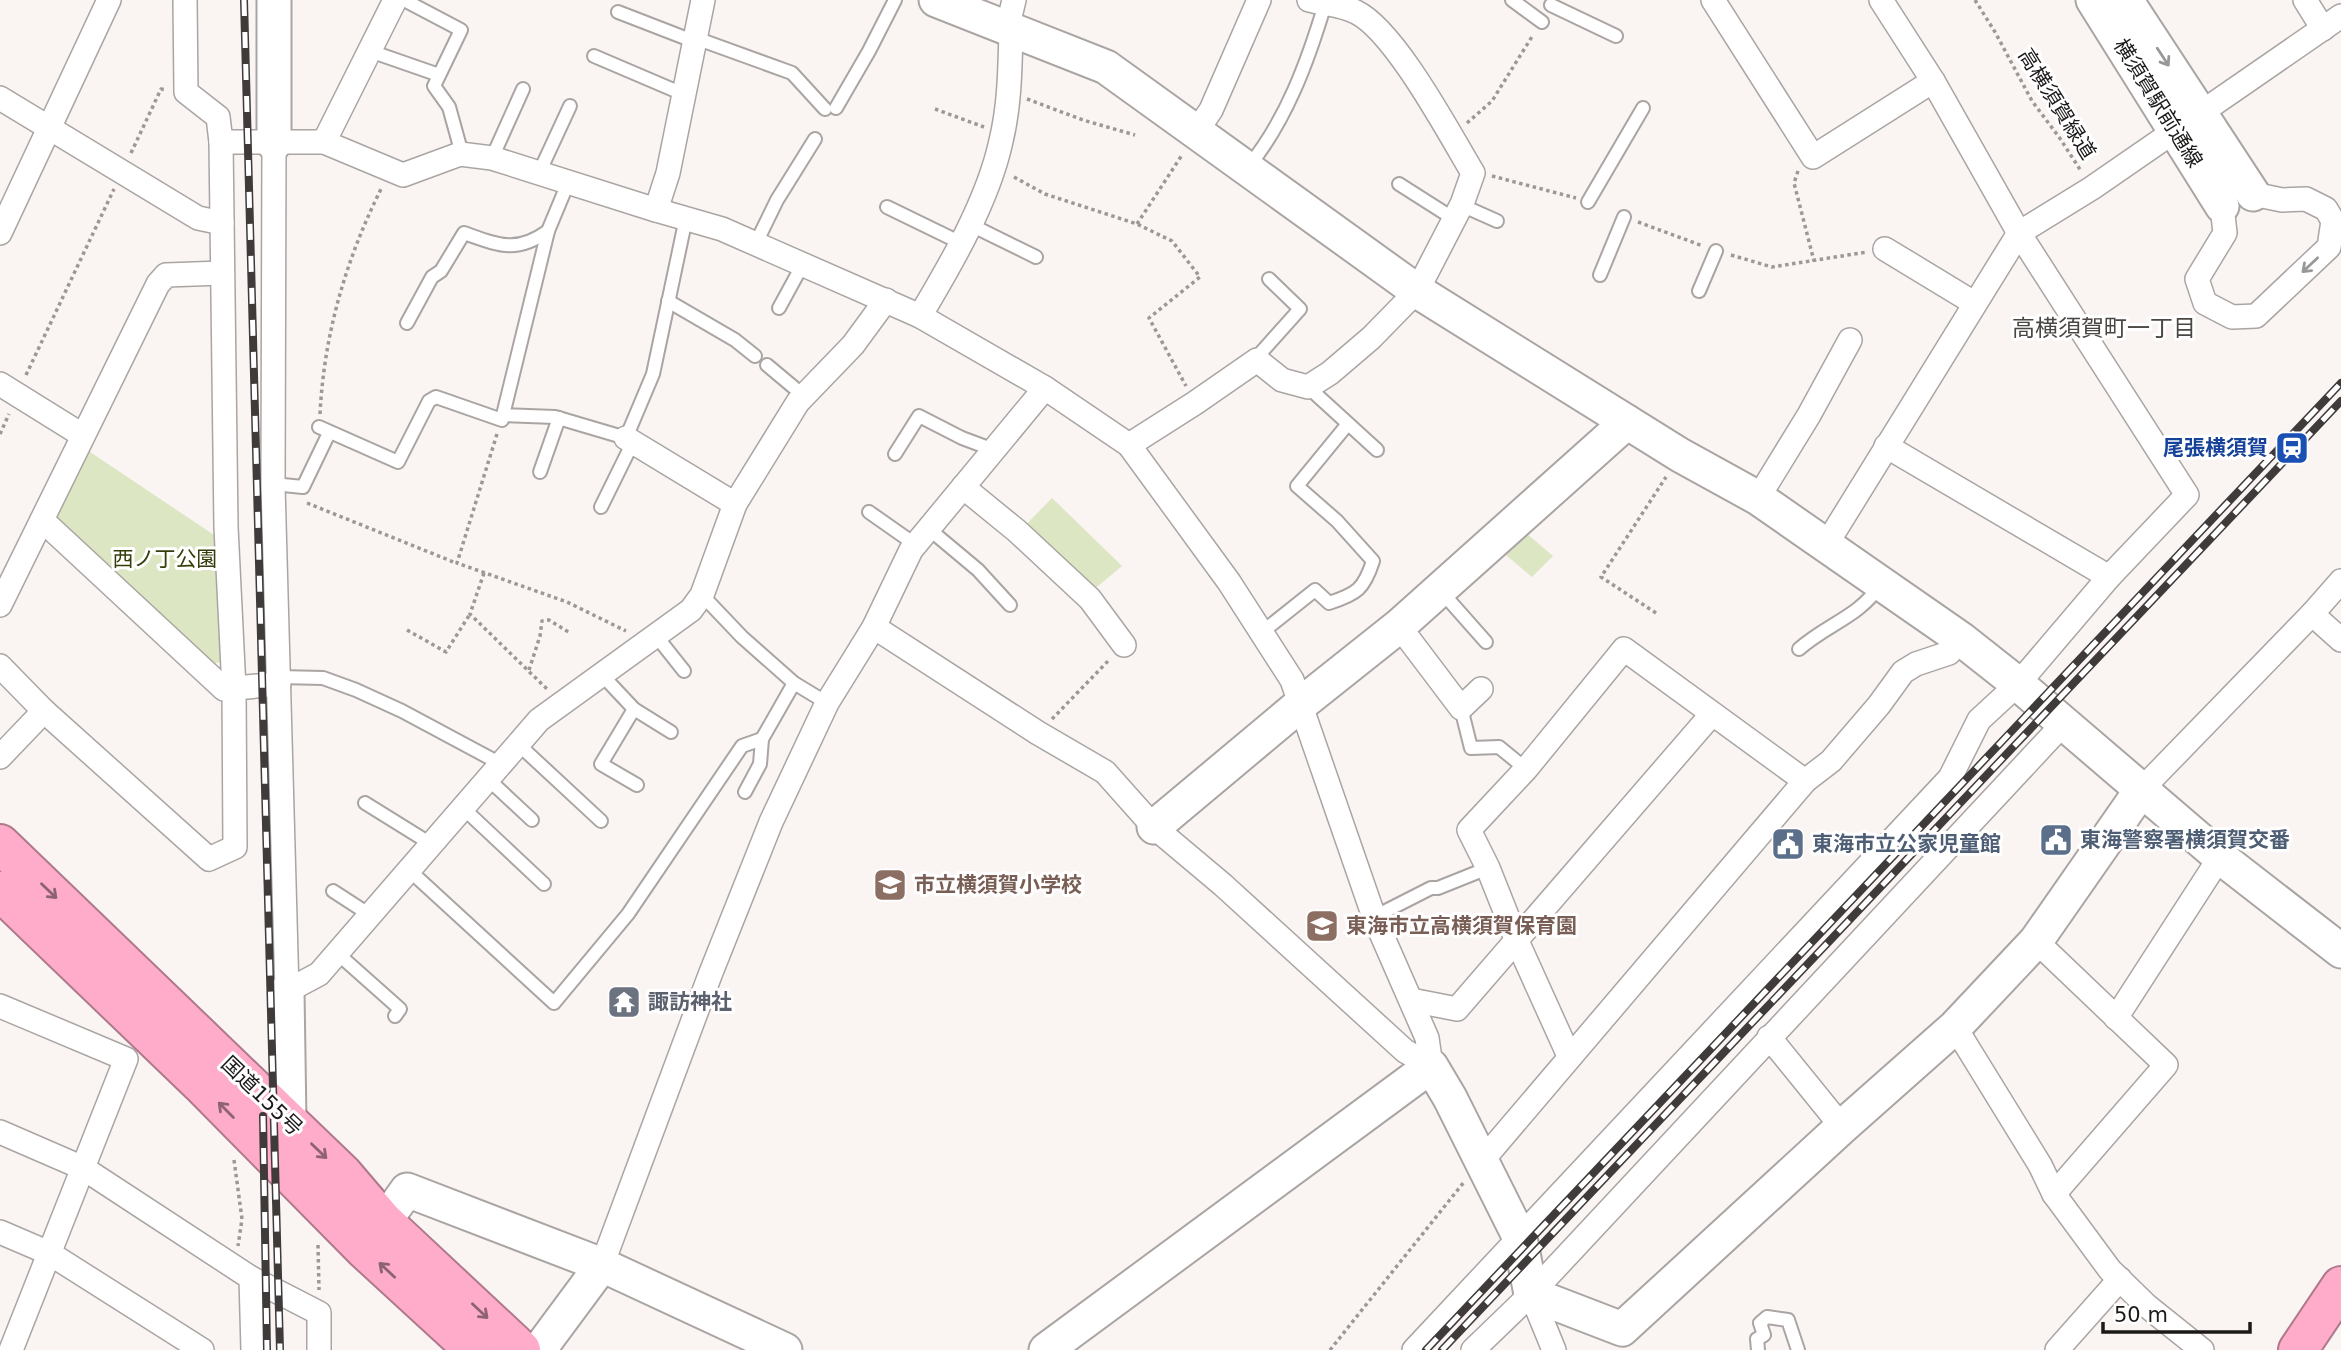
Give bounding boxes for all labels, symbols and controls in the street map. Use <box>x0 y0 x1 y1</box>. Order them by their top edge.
street label: 横須賀駅前通線 <box>2109 34 2207 172</box>
street label: 高横須賀緑道 <box>2013 44 2101 164</box>
one-way arrow <box>2156 47 2170 67</box>
one-way arrow <box>2302 256 2319 273</box>
district label: 高横須賀町一丁目 <box>2012 315 2196 341</box>
station icon: 尾張横須賀 <box>2273 429 2311 467</box>
place label: 尾張横須賀 <box>2163 436 2268 460</box>
park label: 西ノ丁公園 <box>113 547 218 571</box>
public building icon: 東海警察署横須賀交番 <box>2037 821 2075 859</box>
public building icon: 東海市立公家児童館 <box>1769 825 1807 863</box>
place label: 東海警察署横須賀交番 <box>2080 828 2290 852</box>
place label: 東海市立公家児童館 <box>1812 832 2001 856</box>
school or university icon: 市立横須賀小学校 <box>871 866 909 904</box>
place label: 市立横須賀小学校 <box>914 873 1082 897</box>
one-way arrow <box>40 882 57 899</box>
school or university icon: 東海市立高横須賀保育園 <box>1303 907 1341 945</box>
place label: 東海市立高横須賀保育園 <box>1346 914 1577 938</box>
temple icon: 諏訪神社 <box>605 983 643 1021</box>
place label: 諏訪神社 <box>648 990 732 1014</box>
street label: 国道155号 <box>217 1052 307 1140</box>
one-way arrow <box>218 1101 235 1118</box>
one-way arrow <box>310 1142 327 1159</box>
one-way arrow <box>379 1262 396 1279</box>
scale bar <box>2103 1290 2250 1334</box>
one-way arrow <box>471 1303 488 1320</box>
text: 50 m <box>2114 1303 2168 1327</box>

